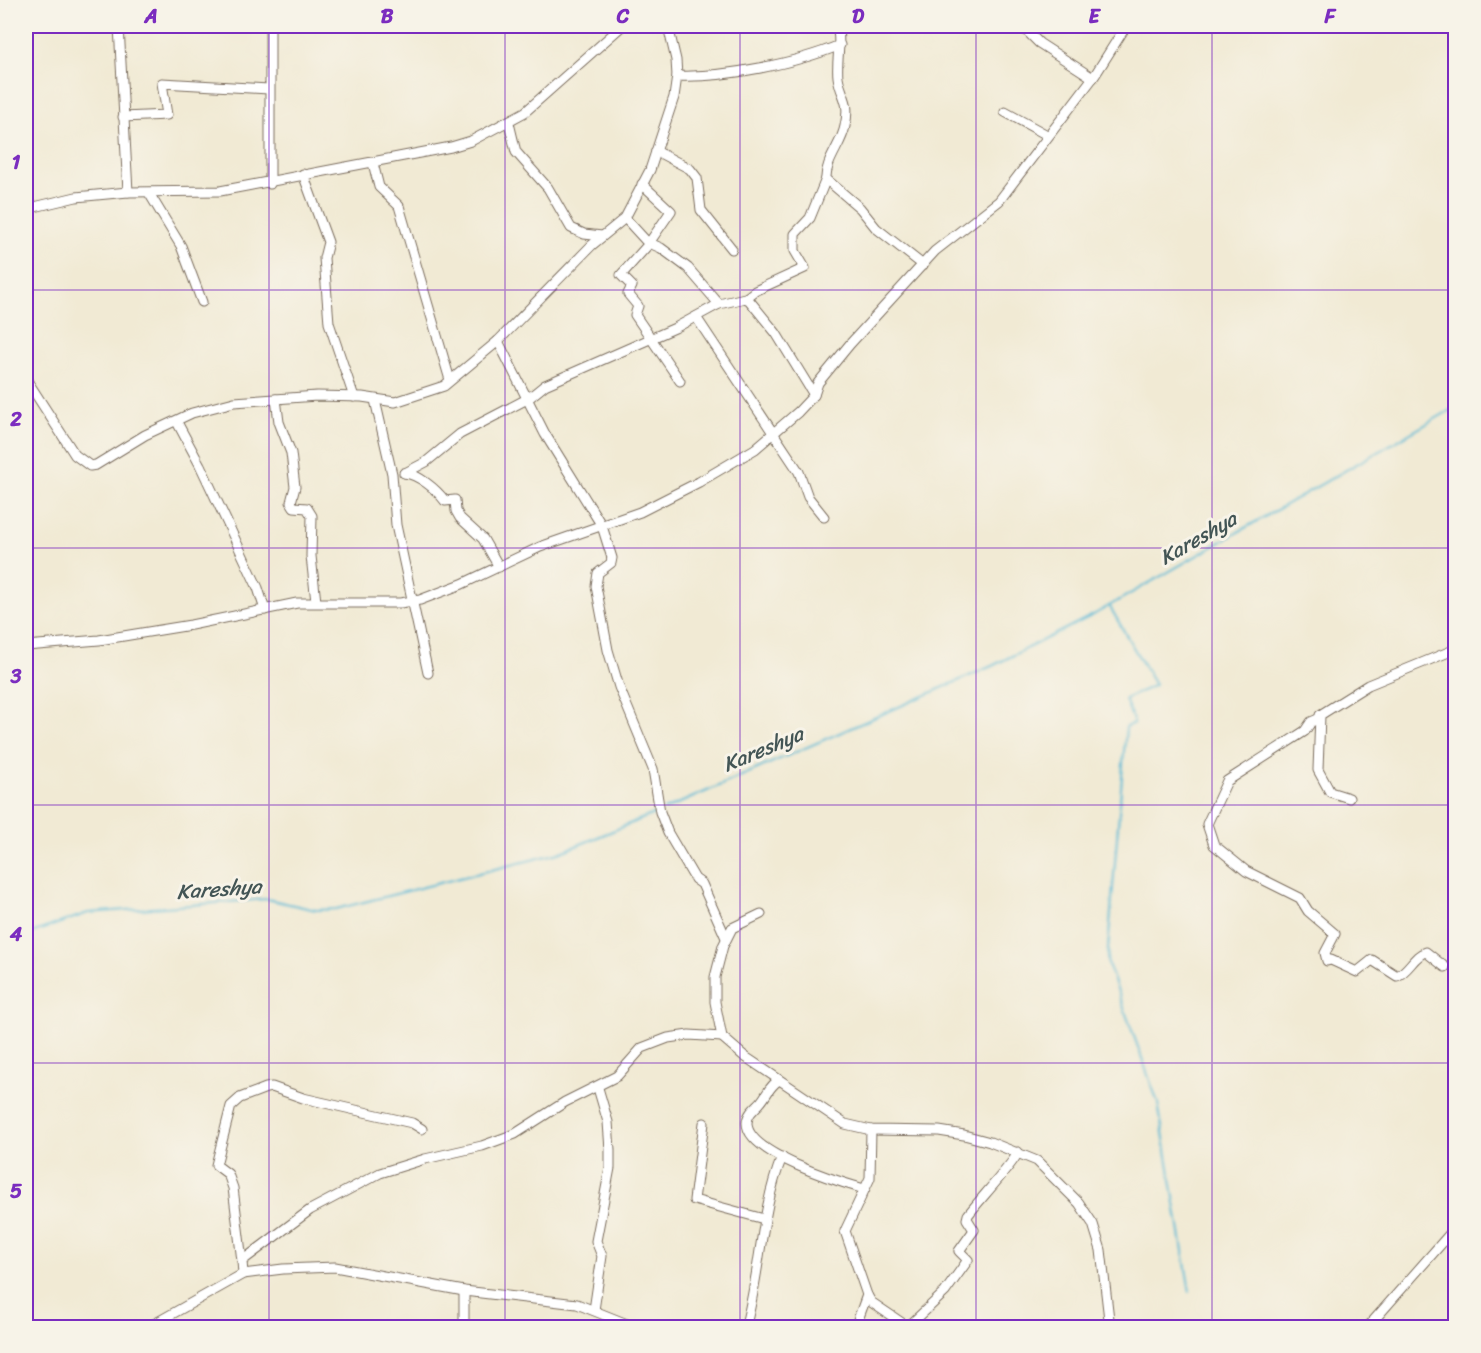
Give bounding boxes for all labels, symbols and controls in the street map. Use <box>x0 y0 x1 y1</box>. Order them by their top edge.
text: A <box>143 0 158 34</box>
text: B <box>381 0 394 34</box>
text: C <box>616 0 630 34</box>
text: D <box>852 0 865 34</box>
text: E <box>1088 0 1101 34</box>
text: F <box>1324 0 1337 34</box>
text: 1 <box>12 145 21 180</box>
text: 2 <box>9 402 22 437</box>
water label: Kareshya <box>1152 499 1246 576</box>
text: 3 <box>10 659 22 694</box>
water label: Kareshya <box>717 714 812 783</box>
water label: Kareshya <box>175 867 265 911</box>
text: 4 <box>9 917 23 952</box>
text: 5 <box>10 1174 22 1209</box>

